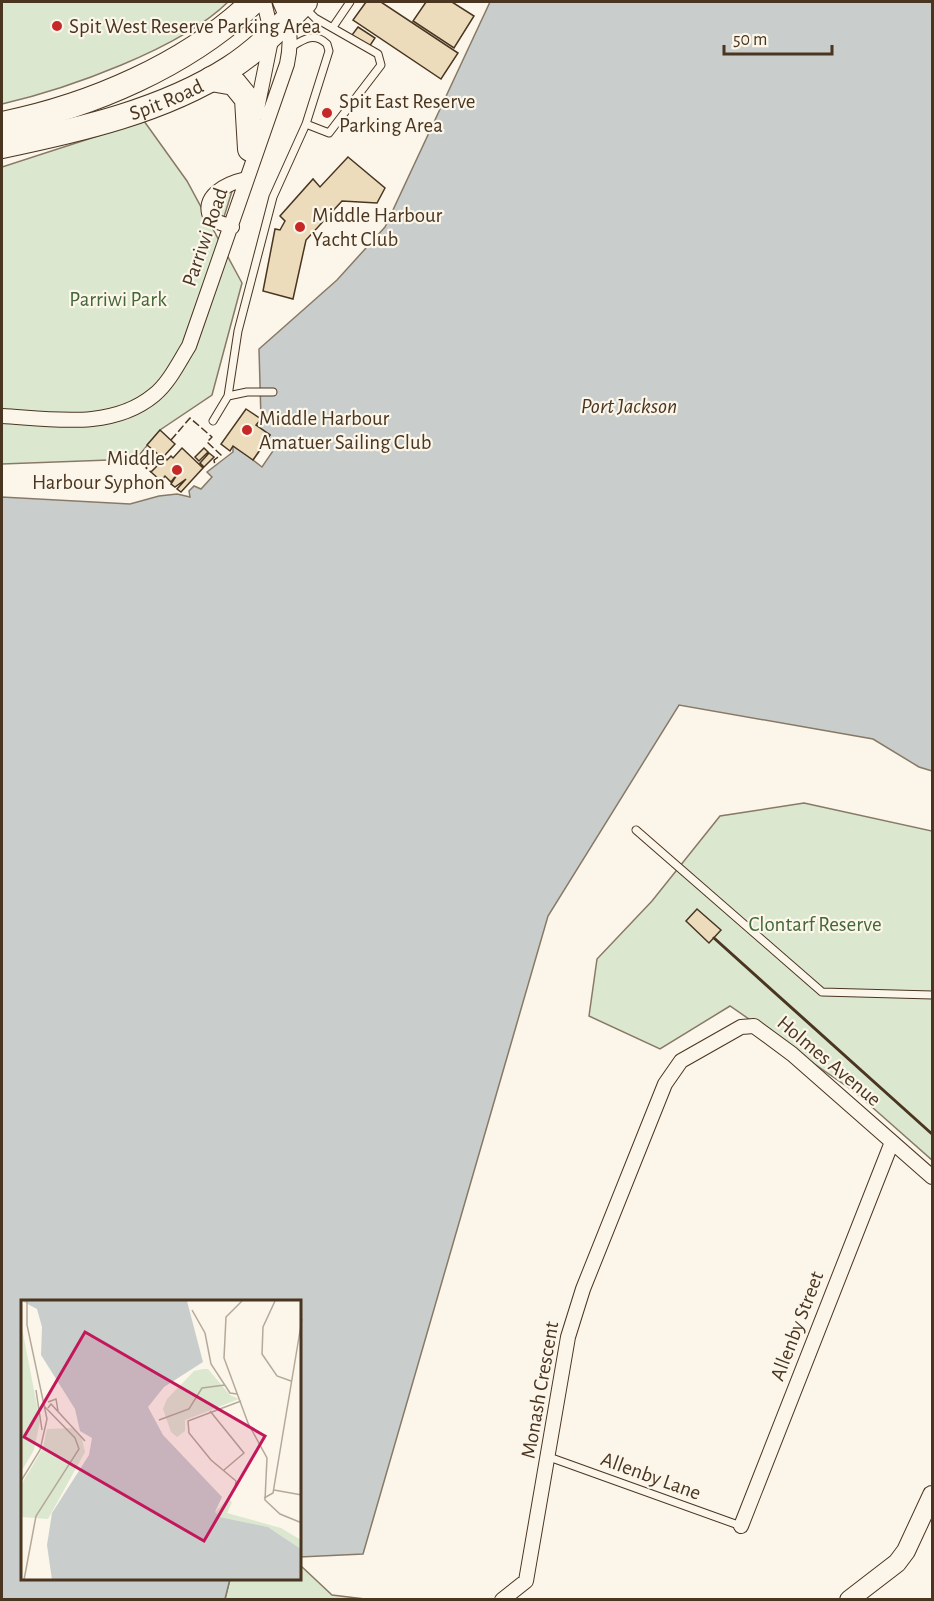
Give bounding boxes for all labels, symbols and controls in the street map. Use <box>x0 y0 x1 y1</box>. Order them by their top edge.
place label: Spit West Reserve Parking Area <box>69 16 321 37</box>
scale bar <box>724 18 832 56</box>
marker: Spit West Reserve Parking Area <box>50 19 64 33</box>
text: 50 m <box>733 31 767 49</box>
street label: Spit Road <box>127 75 207 124</box>
place label: Spit East Reserve Parking Area <box>339 91 476 136</box>
marker: Spit East Reserve Parking Area <box>320 106 334 120</box>
street label: Parriwi Road <box>178 185 232 289</box>
place label: Middle Harbour Yacht Club <box>312 205 443 250</box>
marker: Middle Harbour Yacht Club <box>293 220 307 234</box>
park label: Parriwi Park <box>69 289 167 310</box>
water label: Port Jackson <box>581 395 677 417</box>
place label: Middle Harbour Amatuer Sailing Club <box>259 408 431 453</box>
marker: Middle Harbour Amatuer Sailing Club <box>240 423 254 437</box>
place label: Middle Harbour Syphon <box>32 448 165 493</box>
marker: Middle Harbour Syphon <box>170 463 184 477</box>
park label: Clontarf Reserve <box>748 914 882 935</box>
street label: Holmes Avenue <box>773 1012 885 1110</box>
street label: Allenby Street <box>767 1268 828 1384</box>
inset map <box>21 1300 302 1580</box>
street label: Monash Crescent <box>518 1319 562 1460</box>
street label: Allenby Lane <box>598 1448 704 1504</box>

